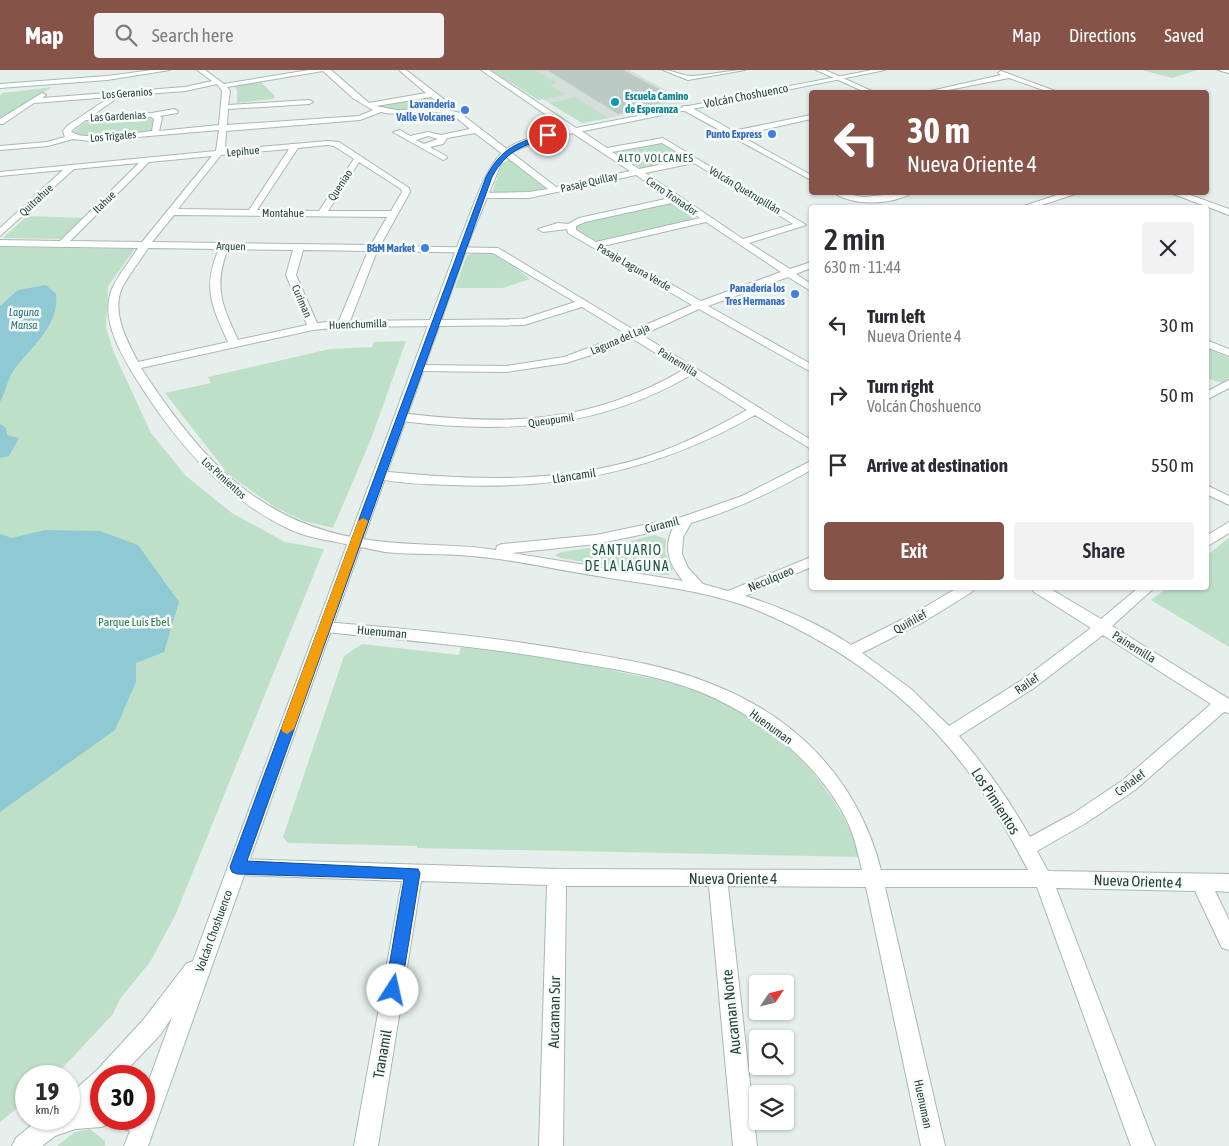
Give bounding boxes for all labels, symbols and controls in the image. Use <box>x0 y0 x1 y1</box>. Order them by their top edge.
search box <box>94 13 444 58</box>
icon: search <box>112 21 140 49</box>
text: Map <box>25 22 64 49</box>
text: Search here <box>152 24 234 46</box>
text: Map <box>1012 25 1041 46</box>
text: Directions <box>1069 25 1136 46</box>
text: Saved <box>1164 25 1204 46</box>
street label: Volcán Choshuenco <box>703 81 790 111</box>
street label: Los Geranios <box>101 85 153 101</box>
place label: Escuela Camino de Esperanza <box>625 90 689 115</box>
marker: Escuela Camino de Esperanza <box>609 96 621 108</box>
place label: Lavanderia Valle Volcanes <box>395 98 455 123</box>
marker: Lavanderia Valle Volcanes <box>459 104 471 116</box>
street label: Las Gardenias <box>90 109 146 123</box>
icon: left <box>824 110 889 175</box>
text: 30 m <box>907 110 970 150</box>
pin <box>527 114 569 156</box>
icon: arrive <box>534 121 562 149</box>
street label: Los Trigales <box>90 128 137 144</box>
place label: Punto Express <box>706 128 762 140</box>
marker: Punto Express <box>766 128 778 140</box>
street label: Lepihue <box>226 144 260 158</box>
text: Nueva Oriente 4 <box>907 151 1037 177</box>
district label: ALTO VOLCANES <box>618 152 694 164</box>
street label: Volcán Quetrupillán <box>707 164 783 216</box>
street label: Queniao <box>325 167 355 203</box>
street label: Pasaje Quillay <box>559 170 619 194</box>
street label: Cerro Tronador <box>644 174 701 218</box>
street label: Quitrahue <box>17 182 55 218</box>
street label: Itahue <box>90 188 118 216</box>
street label: Montahue <box>262 207 304 219</box>
text: 2 min <box>824 222 885 256</box>
button: close <box>1142 222 1194 274</box>
street label: Arquen <box>216 240 246 252</box>
street label: Pasaje Laguna Verde <box>595 241 673 293</box>
place label: B&M Market <box>367 242 416 254</box>
marker: B&M Market <box>419 242 431 254</box>
text: 630 m · 11:44 <box>824 258 901 276</box>
place label: Panadería los Tres Hermanas <box>725 282 785 307</box>
street label: Curiman <box>290 283 314 319</box>
marker: Panadería los Tres Hermanas <box>789 288 801 300</box>
text: Turn left <box>867 305 925 327</box>
water label: Laguna Mansa <box>9 306 39 331</box>
icon: left <box>824 311 852 339</box>
text: 30 m <box>1160 314 1194 336</box>
street label: Huenchumilla <box>329 317 387 331</box>
street label: Laguna del Laja <box>589 321 651 357</box>
text: Nueva Oriente 4 <box>867 327 962 345</box>
street label: Painemilla <box>656 345 700 379</box>
text: Turn right <box>867 375 934 397</box>
icon: right <box>824 381 852 409</box>
text: 50 m <box>1160 384 1194 406</box>
text: Volcán Choshuenco <box>867 397 981 415</box>
street label: Queupumil <box>527 411 575 429</box>
icon: arrive <box>824 451 852 479</box>
text: Arrive at destination <box>867 454 1008 476</box>
text: 550 m <box>1151 454 1194 476</box>
street label: Los Pimientos <box>199 455 249 501</box>
street label: Llancamil <box>551 466 598 486</box>
street label: Curamil <box>643 514 681 536</box>
button: Exit <box>824 522 1004 580</box>
button: Share <box>1014 522 1194 580</box>
district label: SANTUARIO DE LA LAGUNA <box>585 542 670 574</box>
street label: Neculqueo <box>746 563 796 595</box>
street label: Quiñilef <box>891 607 930 637</box>
park label: Parque Luis Ebel <box>98 615 171 629</box>
street label: Huenuman <box>357 623 407 641</box>
street label: Painemilla <box>1110 628 1158 666</box>
street label: Railef <box>1012 670 1042 697</box>
street label: Huenuman <box>747 707 795 747</box>
street label: Los Pimientos <box>968 765 1024 837</box>
street label: Coñalef <box>1112 767 1148 799</box>
street label: Nueva Oriente 4 <box>689 870 777 887</box>
street label: Nueva Oriente 4 <box>1093 871 1183 891</box>
street label: Volcán Choshuenco <box>193 888 235 974</box>
position arrow <box>366 963 418 1015</box>
street label: Aucaman Norte <box>718 968 744 1055</box>
street label: Aucaman Sur <box>545 975 563 1048</box>
north arrow <box>749 975 794 1020</box>
map controls <box>749 975 794 1130</box>
street label: Tranamil <box>369 1028 395 1080</box>
button: search <box>749 1030 794 1075</box>
speed limit sign: 30 <box>90 1065 155 1130</box>
text: 19 <box>36 1077 59 1105</box>
street label: Huenuman <box>911 1078 935 1130</box>
button: layers <box>749 1085 794 1130</box>
text: km/h <box>36 1103 59 1117</box>

